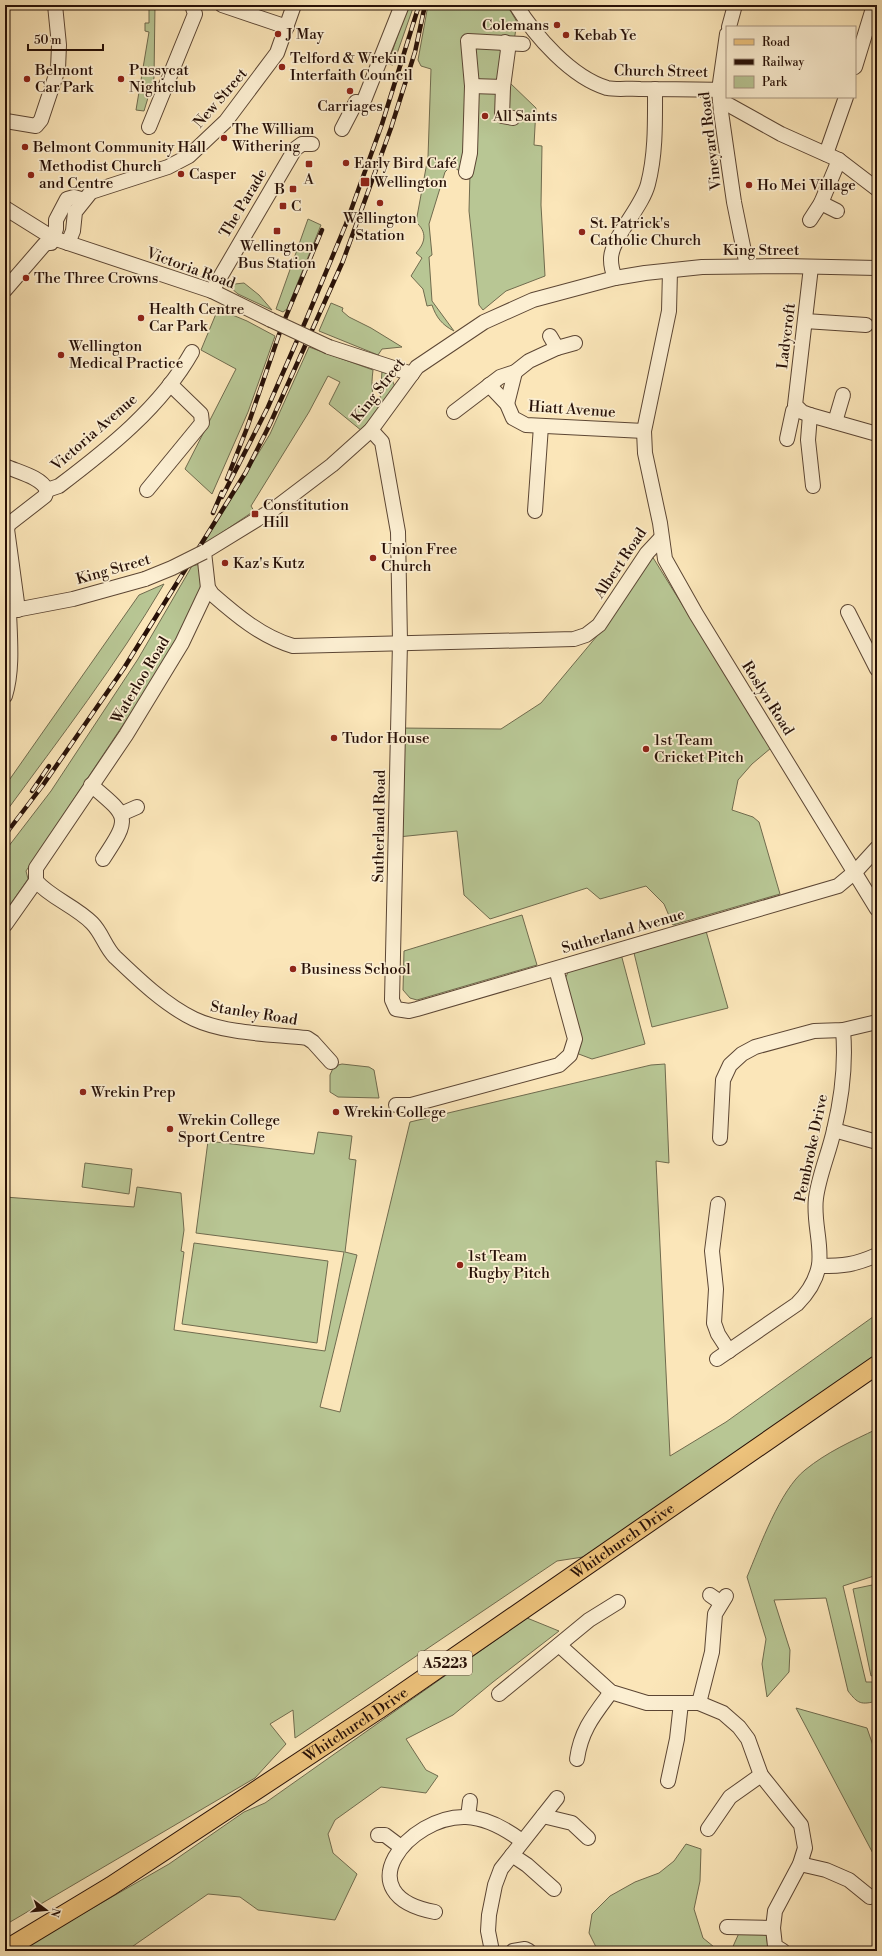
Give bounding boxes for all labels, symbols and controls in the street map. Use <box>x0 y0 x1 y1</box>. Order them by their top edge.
place label: Colemans <box>482 16 549 35</box>
marker: Colemans <box>552 20 562 30</box>
place label: J May <box>285 25 325 44</box>
scale bar <box>28 26 103 52</box>
place label: Kebab Ye <box>574 26 637 45</box>
legend <box>726 26 856 98</box>
marker: J May <box>273 29 283 39</box>
marker: Kebab Ye <box>561 30 571 40</box>
text: 50 m <box>34 33 62 48</box>
text: Road <box>762 35 790 50</box>
place label: Telford & Wrekin Interfaith Council <box>290 49 413 85</box>
text: Railway <box>762 55 804 70</box>
place label: Belmont Car Park <box>34 61 95 97</box>
place label: Pussycat Nightclub <box>129 61 196 97</box>
street label: Church Street <box>614 61 709 82</box>
marker: Telford & Wrekin Interfaith Council <box>277 62 287 72</box>
street label: New Street <box>189 64 252 132</box>
marker: Belmont Car Park <box>22 74 32 84</box>
marker: Pussycat Nightclub <box>116 74 126 84</box>
text: Park <box>762 75 788 90</box>
marker: Carriages <box>345 86 355 96</box>
street label: Vineyard Road <box>695 90 726 192</box>
place label: Carriages <box>317 97 383 116</box>
place label: All Saints <box>492 107 557 126</box>
marker: All Saints <box>480 111 490 121</box>
place label: The William Withering <box>231 120 314 156</box>
marker: The William Withering <box>219 133 229 143</box>
place label: Belmont Community Hall <box>32 138 206 157</box>
marker: Belmont Community Hall <box>20 142 30 152</box>
place label: Early Bird Café <box>354 154 457 173</box>
place label: Methodist Church and Centre <box>39 157 162 193</box>
marker: Early Bird Café <box>341 158 351 168</box>
marker: A <box>304 159 314 169</box>
place label: Casper <box>189 165 237 184</box>
street label: The Parade <box>215 165 271 241</box>
marker: Casper <box>176 169 186 179</box>
marker: Methodist Church and Centre <box>26 170 36 180</box>
place label: A <box>303 170 315 189</box>
place label: Wellington <box>373 173 447 192</box>
marker: Wellington <box>359 176 371 188</box>
place label: Ho Mei Village <box>757 176 856 195</box>
place label: B <box>273 180 285 199</box>
marker: Ho Mei Village <box>744 180 754 190</box>
marker: B <box>288 184 298 194</box>
place label: C <box>291 197 301 216</box>
marker: Wellington Station <box>375 198 385 208</box>
marker: C <box>278 201 288 211</box>
place label: Wellington Station <box>342 209 417 245</box>
place label: St. Patrick's Catholic Church <box>590 214 701 250</box>
marker: Wellington Bus Station <box>272 226 282 236</box>
marker: St. Patrick's Catholic Church <box>577 227 587 237</box>
place label: Wellington Bus Station <box>237 237 316 273</box>
street label: King Street <box>723 241 800 260</box>
street label: Victoria Road <box>143 243 238 293</box>
place label: The Three Crowns <box>34 269 158 288</box>
marker: The Three Crowns <box>21 273 31 283</box>
place label: Health Centre Car Park <box>149 300 244 336</box>
street label: Ladycroft <box>773 301 800 370</box>
marker: Health Centre Car Park <box>136 313 146 323</box>
place label: Wellington Medical Practice <box>68 337 183 373</box>
marker: Wellington Medical Practice <box>56 350 66 360</box>
street label: King Street <box>347 354 410 426</box>
street label: Victoria Avenue <box>47 390 141 476</box>
street label: Hiatt Avenue <box>528 397 616 422</box>
place label: Constitution Hill <box>263 496 349 532</box>
marker: Constitution Hill <box>250 509 260 519</box>
street label: Albert Road <box>589 524 651 603</box>
place label: Union Free Church <box>381 540 457 576</box>
street label: King Street <box>74 550 153 589</box>
marker: Union Free Church <box>368 553 378 563</box>
place label: Kaz's Kutz <box>233 554 305 573</box>
marker: Kaz's Kutz <box>220 558 230 568</box>
street label: Waterloo Road <box>106 633 174 728</box>
street label: Roslyn Road <box>737 658 798 739</box>
place label: Tudor House <box>342 729 430 748</box>
place label: 1st Team Cricket Pitch <box>654 731 744 767</box>
marker: Tudor House <box>329 733 339 743</box>
marker: 1st Team Cricket Pitch <box>641 744 651 754</box>
street label: Sutherland Road <box>369 769 390 883</box>
street label: Sutherland Avenue <box>559 905 687 958</box>
place label: Business School <box>300 960 411 979</box>
marker: Business School <box>288 964 298 974</box>
street label: Stanley Road <box>209 997 299 1030</box>
place label: Wrekin Prep <box>90 1083 176 1102</box>
marker: Wrekin Prep <box>78 1087 88 1097</box>
street label: Pembroke Drive <box>791 1092 832 1204</box>
place label: Wrekin College <box>343 1103 446 1122</box>
marker: Wrekin College <box>331 1107 341 1117</box>
place label: Wrekin College Sport Centre <box>177 1111 280 1147</box>
marker: Wrekin College Sport Centre <box>165 1124 175 1134</box>
place label: 1st Team Rugby Pitch <box>468 1247 550 1283</box>
marker: 1st Team Rugby Pitch <box>455 1260 465 1270</box>
street label: Whitchurch Drive <box>567 1499 678 1584</box>
road number: A5223 <box>418 1651 472 1675</box>
street label: Whitchurch Drive <box>299 1683 412 1767</box>
north arrow <box>26 1890 66 1930</box>
text: N <box>47 1906 63 1919</box>

